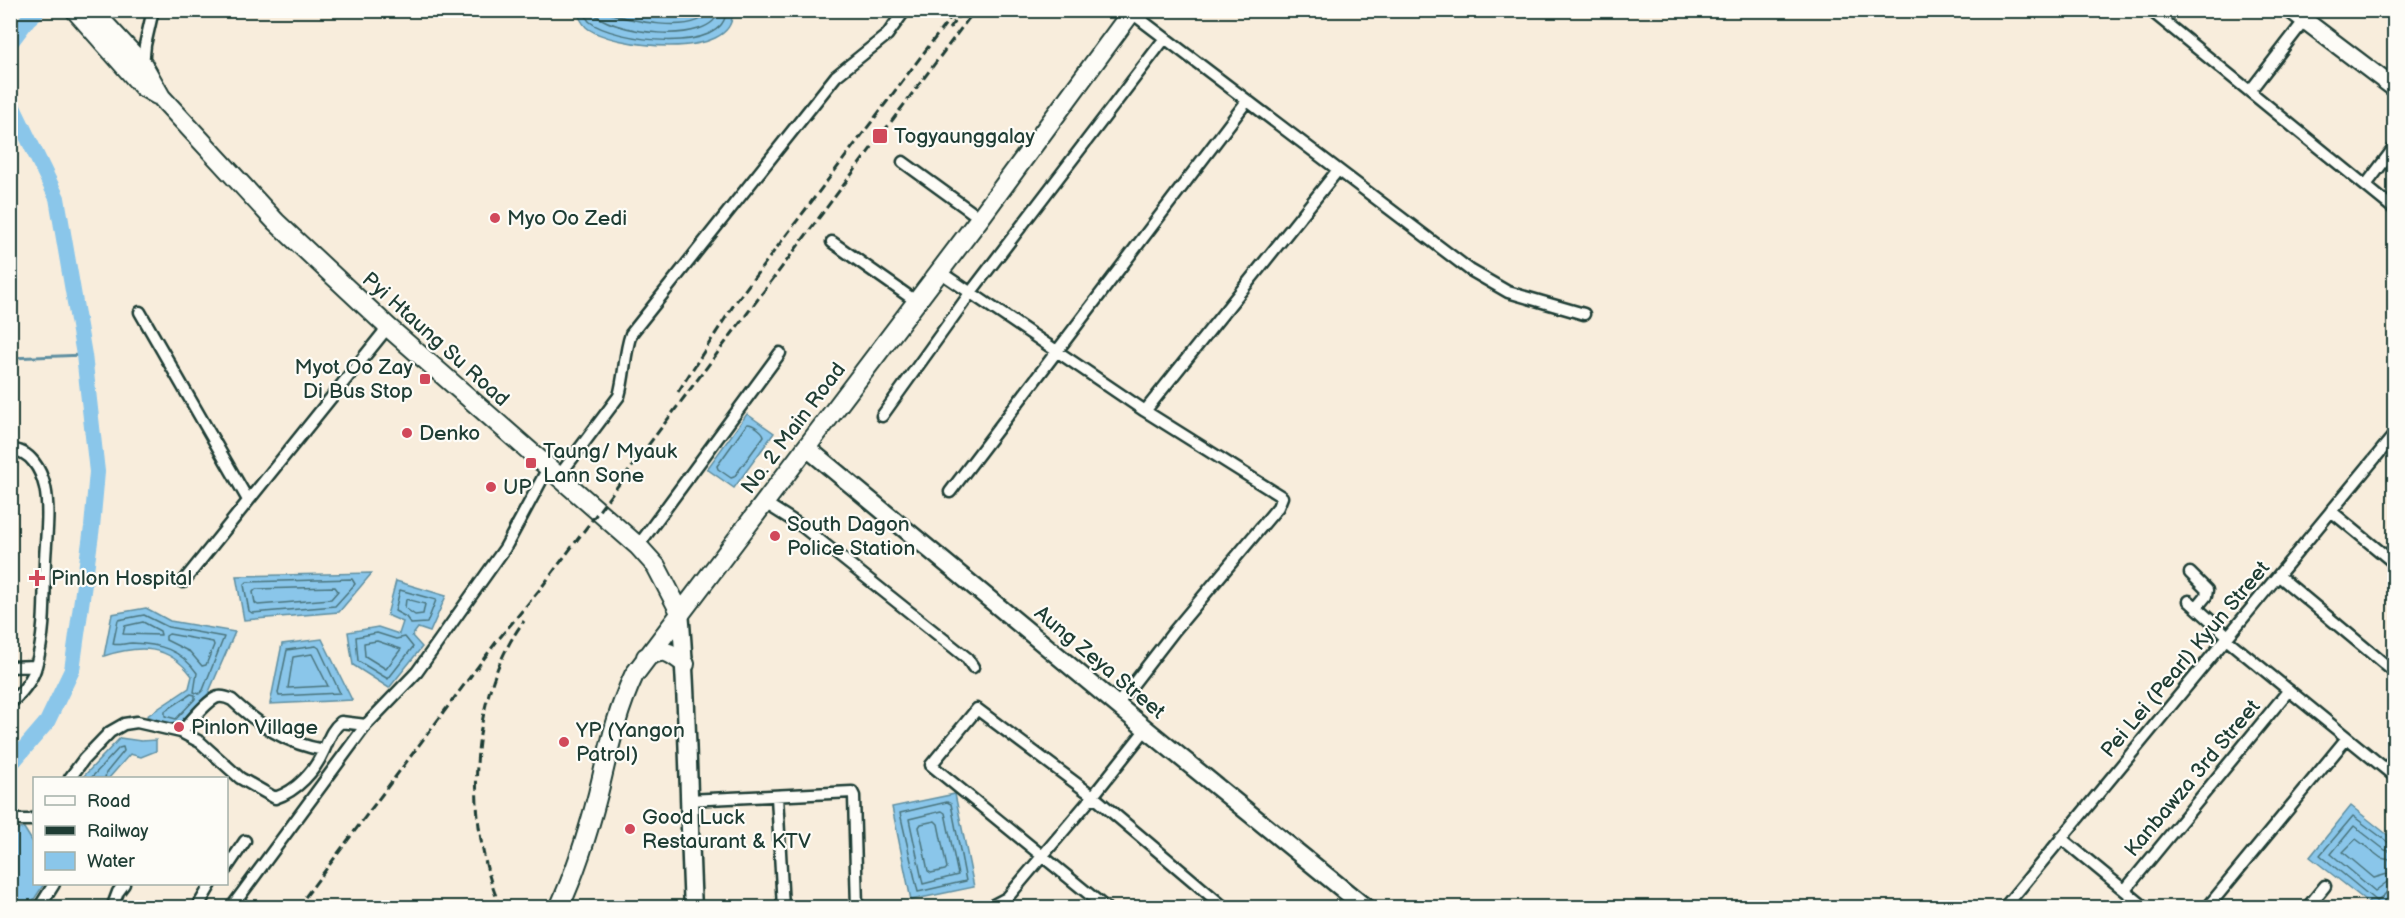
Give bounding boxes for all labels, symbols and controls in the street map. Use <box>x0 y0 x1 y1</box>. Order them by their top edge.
place label: Togyaunggalay <box>894 124 1035 149</box>
marker: Togyaunggalay <box>871 127 889 145</box>
place label: Myo Oo Zedi <box>507 206 627 231</box>
marker: Myo Oo Zedi <box>488 211 502 225</box>
street label: Pyi Htaung Su Road <box>357 267 514 412</box>
place label: Myot Oo Zay Di Bus Stop <box>295 355 413 404</box>
street label: No. 2 Main Road <box>736 358 851 499</box>
marker: Myot Oo Zay Di Bus Stop <box>418 372 432 386</box>
place label: Denko <box>419 421 480 446</box>
marker: Denko <box>400 426 414 440</box>
place label: Taung/ Myauk Lann Sone <box>543 439 678 488</box>
marker: Taung/ Myauk Lann Sone <box>524 456 538 470</box>
place label: UP <box>503 475 532 500</box>
marker: UP <box>484 480 498 494</box>
place label: South Dagon Police Station <box>787 512 915 561</box>
marker: South Dagon Police Station <box>768 529 782 543</box>
street label: Pei Lei (Pearl) Kyun Street <box>2096 556 2275 763</box>
place label: Pinlon Hospital <box>51 566 192 591</box>
marker: Pinlon Hospital <box>28 569 46 587</box>
street label: Aung Zeya Street <box>1029 600 1170 725</box>
street label: Kanbawza 3rd Street <box>2119 694 2266 862</box>
place label: Pinlon Village <box>191 715 318 740</box>
place label: YP (Yangon Patrol) <box>575 718 685 767</box>
marker: Pinlon Village <box>172 720 186 734</box>
marker: YP (Yangon Patrol) <box>557 735 571 749</box>
legend <box>33 777 228 885</box>
text: Road <box>87 791 131 812</box>
place label: Good Luck Restaurant & KTV <box>642 805 811 854</box>
text: Railway <box>87 821 149 842</box>
marker: Good Luck Restaurant & KTV <box>623 822 637 836</box>
text: Water <box>87 851 135 872</box>

